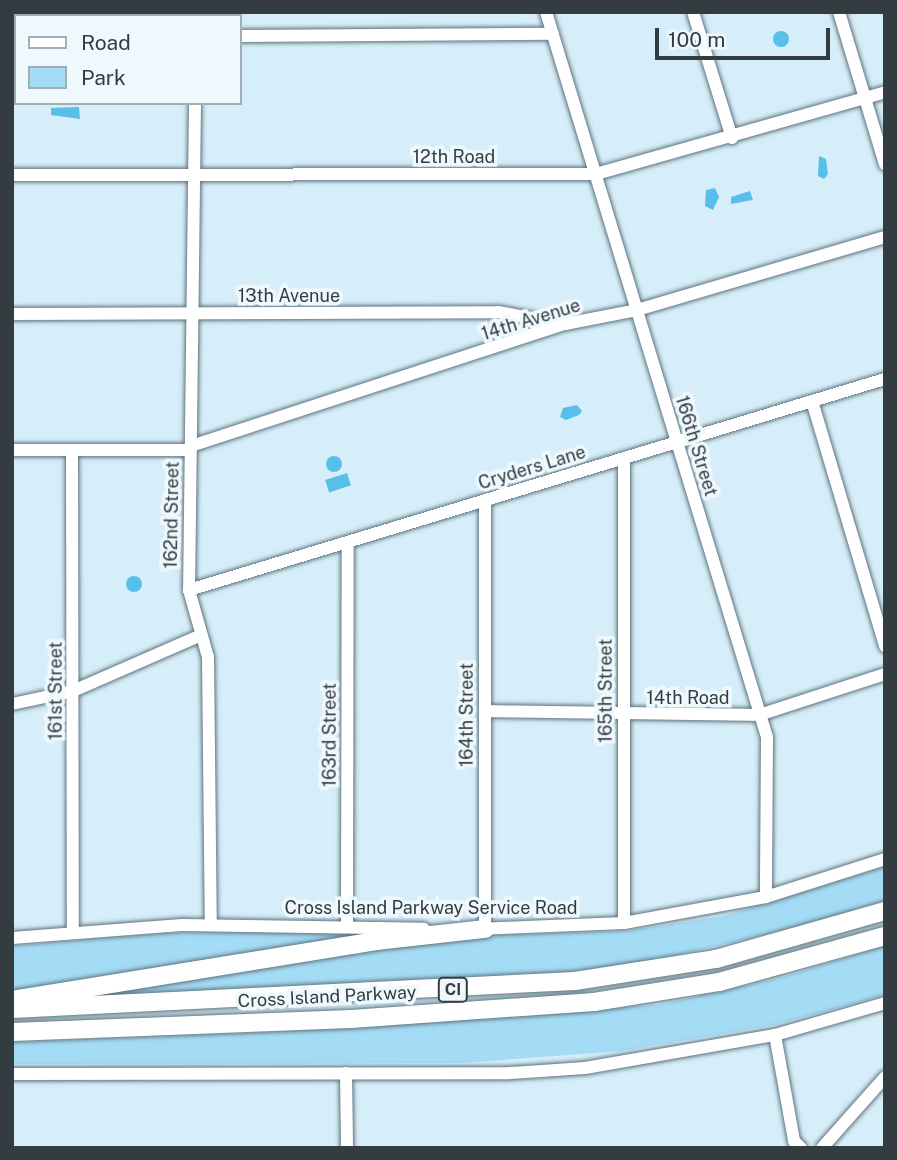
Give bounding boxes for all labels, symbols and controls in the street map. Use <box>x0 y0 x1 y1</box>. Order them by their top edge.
legend <box>14 14 242 105</box>
scale bar <box>659 14 834 58</box>
text: 100 m <box>668 27 725 52</box>
text: Road <box>81 30 131 55</box>
text: Park <box>81 65 126 90</box>
street label: 12th Road <box>413 146 495 168</box>
street label: 13th Avenue <box>238 285 340 307</box>
street label: 14th Avenue <box>479 295 583 345</box>
street label: 166th Street <box>670 393 722 499</box>
street label: Cryders Lane <box>476 441 588 495</box>
street label: 162nd Street <box>160 461 184 569</box>
street label: 165th Street <box>595 639 617 743</box>
street label: 161st Street <box>45 642 67 740</box>
street label: 164th Street <box>456 663 478 767</box>
street label: 163rd Street <box>319 683 341 787</box>
street label: 14th Road <box>646 687 730 709</box>
street label: Cross Island Parkway Service Road <box>284 897 578 919</box>
road number: CI <box>437 978 469 1002</box>
street label: Cross Island Parkway <box>237 982 417 1012</box>

